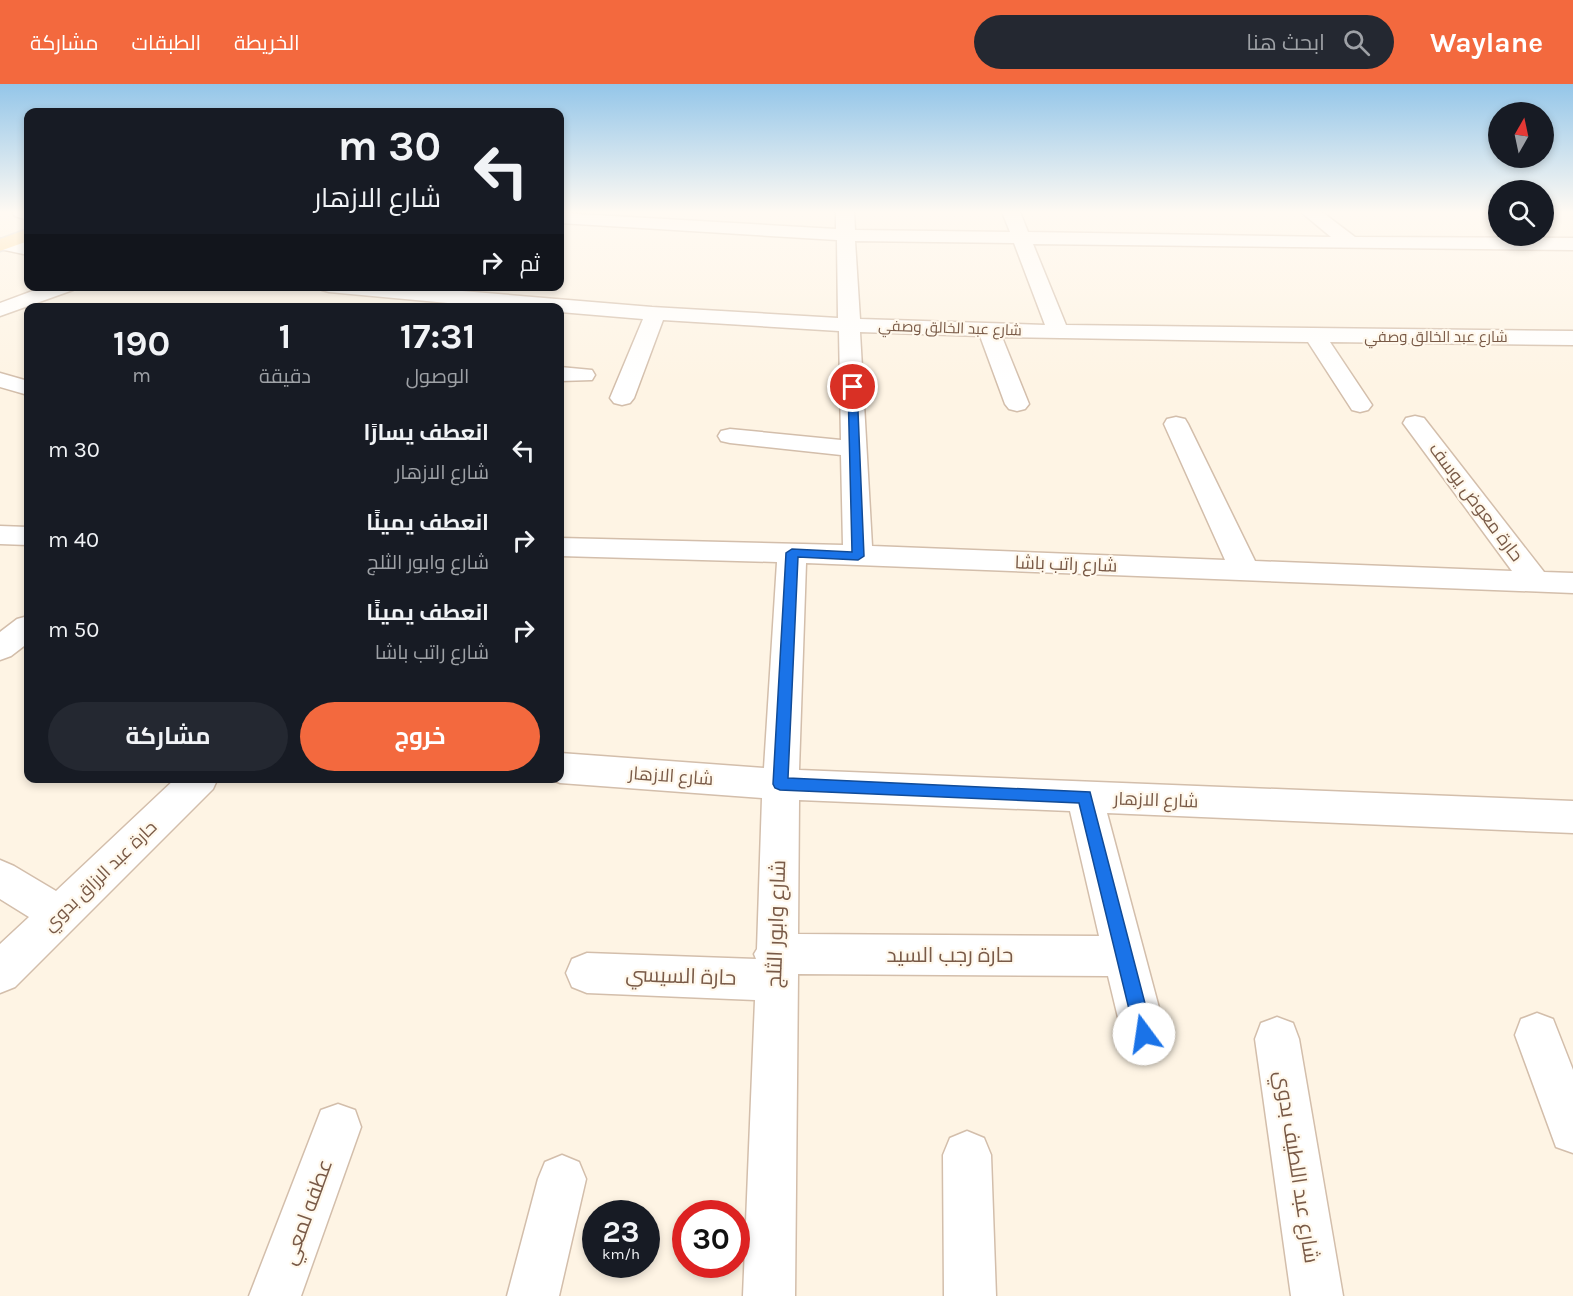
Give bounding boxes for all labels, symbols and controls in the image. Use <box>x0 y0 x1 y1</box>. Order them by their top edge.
search box <box>974 15 1394 69</box>
icon: search <box>1340 26 1373 59</box>
text: Waylane <box>1430 26 1543 59</box>
text: ابحث هنا <box>1246 30 1325 56</box>
text: مشاركة <box>30 31 99 55</box>
text: الطبقات <box>132 31 201 55</box>
text: الخريطة <box>234 31 300 55</box>
north arrow <box>1488 102 1554 168</box>
map controls <box>1488 102 1554 246</box>
text: 30 m <box>338 121 441 171</box>
icon: left <box>462 132 540 210</box>
button: search <box>1488 180 1554 246</box>
text: شارع الازهار <box>314 182 441 214</box>
icon: right <box>475 246 508 279</box>
text: ثم <box>520 251 540 277</box>
text: 1 <box>279 315 291 357</box>
text: 17:31 <box>400 315 475 357</box>
street label: شارع عبد الخالق وصفي <box>878 317 1022 342</box>
text: 190 <box>113 322 170 364</box>
street label: شارع عبد الخالق وصفي <box>1364 328 1508 349</box>
pin <box>827 361 878 412</box>
text: m <box>132 364 151 387</box>
text: دقيقة <box>259 365 311 388</box>
text: الوصول <box>406 365 469 388</box>
icon: arrive <box>836 370 869 403</box>
text: انعطف يسارًا <box>363 420 489 446</box>
icon: left <box>507 434 540 467</box>
text: 30 m <box>48 437 100 463</box>
street label: حارة معوض يوسف <box>1424 438 1528 566</box>
text: شارع الازهار <box>395 461 489 484</box>
text: انعطف يمينًا <box>366 510 489 536</box>
icon: right <box>507 524 540 557</box>
text: 40 m <box>48 527 99 553</box>
text: شارع وابور الثلج <box>367 551 489 574</box>
street label: شارع راتب باشا <box>1014 551 1118 578</box>
text: انعطف يمينًا <box>366 600 489 626</box>
icon: right <box>507 614 540 647</box>
text: 50 m <box>48 617 99 643</box>
text: شارع راتب باشا <box>375 641 489 664</box>
button: مشاركة <box>48 702 288 771</box>
button: خروج <box>300 702 540 771</box>
street label: شارع الازهار <box>627 762 714 791</box>
street label: شارع الازهار <box>1112 787 1199 813</box>
street label: حارة عبد الرزاق بدوي <box>39 816 164 938</box>
street label: شارع وابور الثلج <box>762 859 792 989</box>
street label: حارة رجب السيد <box>887 943 1013 967</box>
street label: حارة السيسي <box>625 962 737 993</box>
position arrow <box>1112 1002 1176 1066</box>
street label: شارع عبد اللطيف بدوي <box>1266 1069 1324 1266</box>
street label: عطفه لمعي <box>277 1156 341 1269</box>
speed limit sign: 30 <box>672 1200 750 1278</box>
text: 23 <box>603 1214 639 1250</box>
text: km/h <box>602 1245 640 1263</box>

